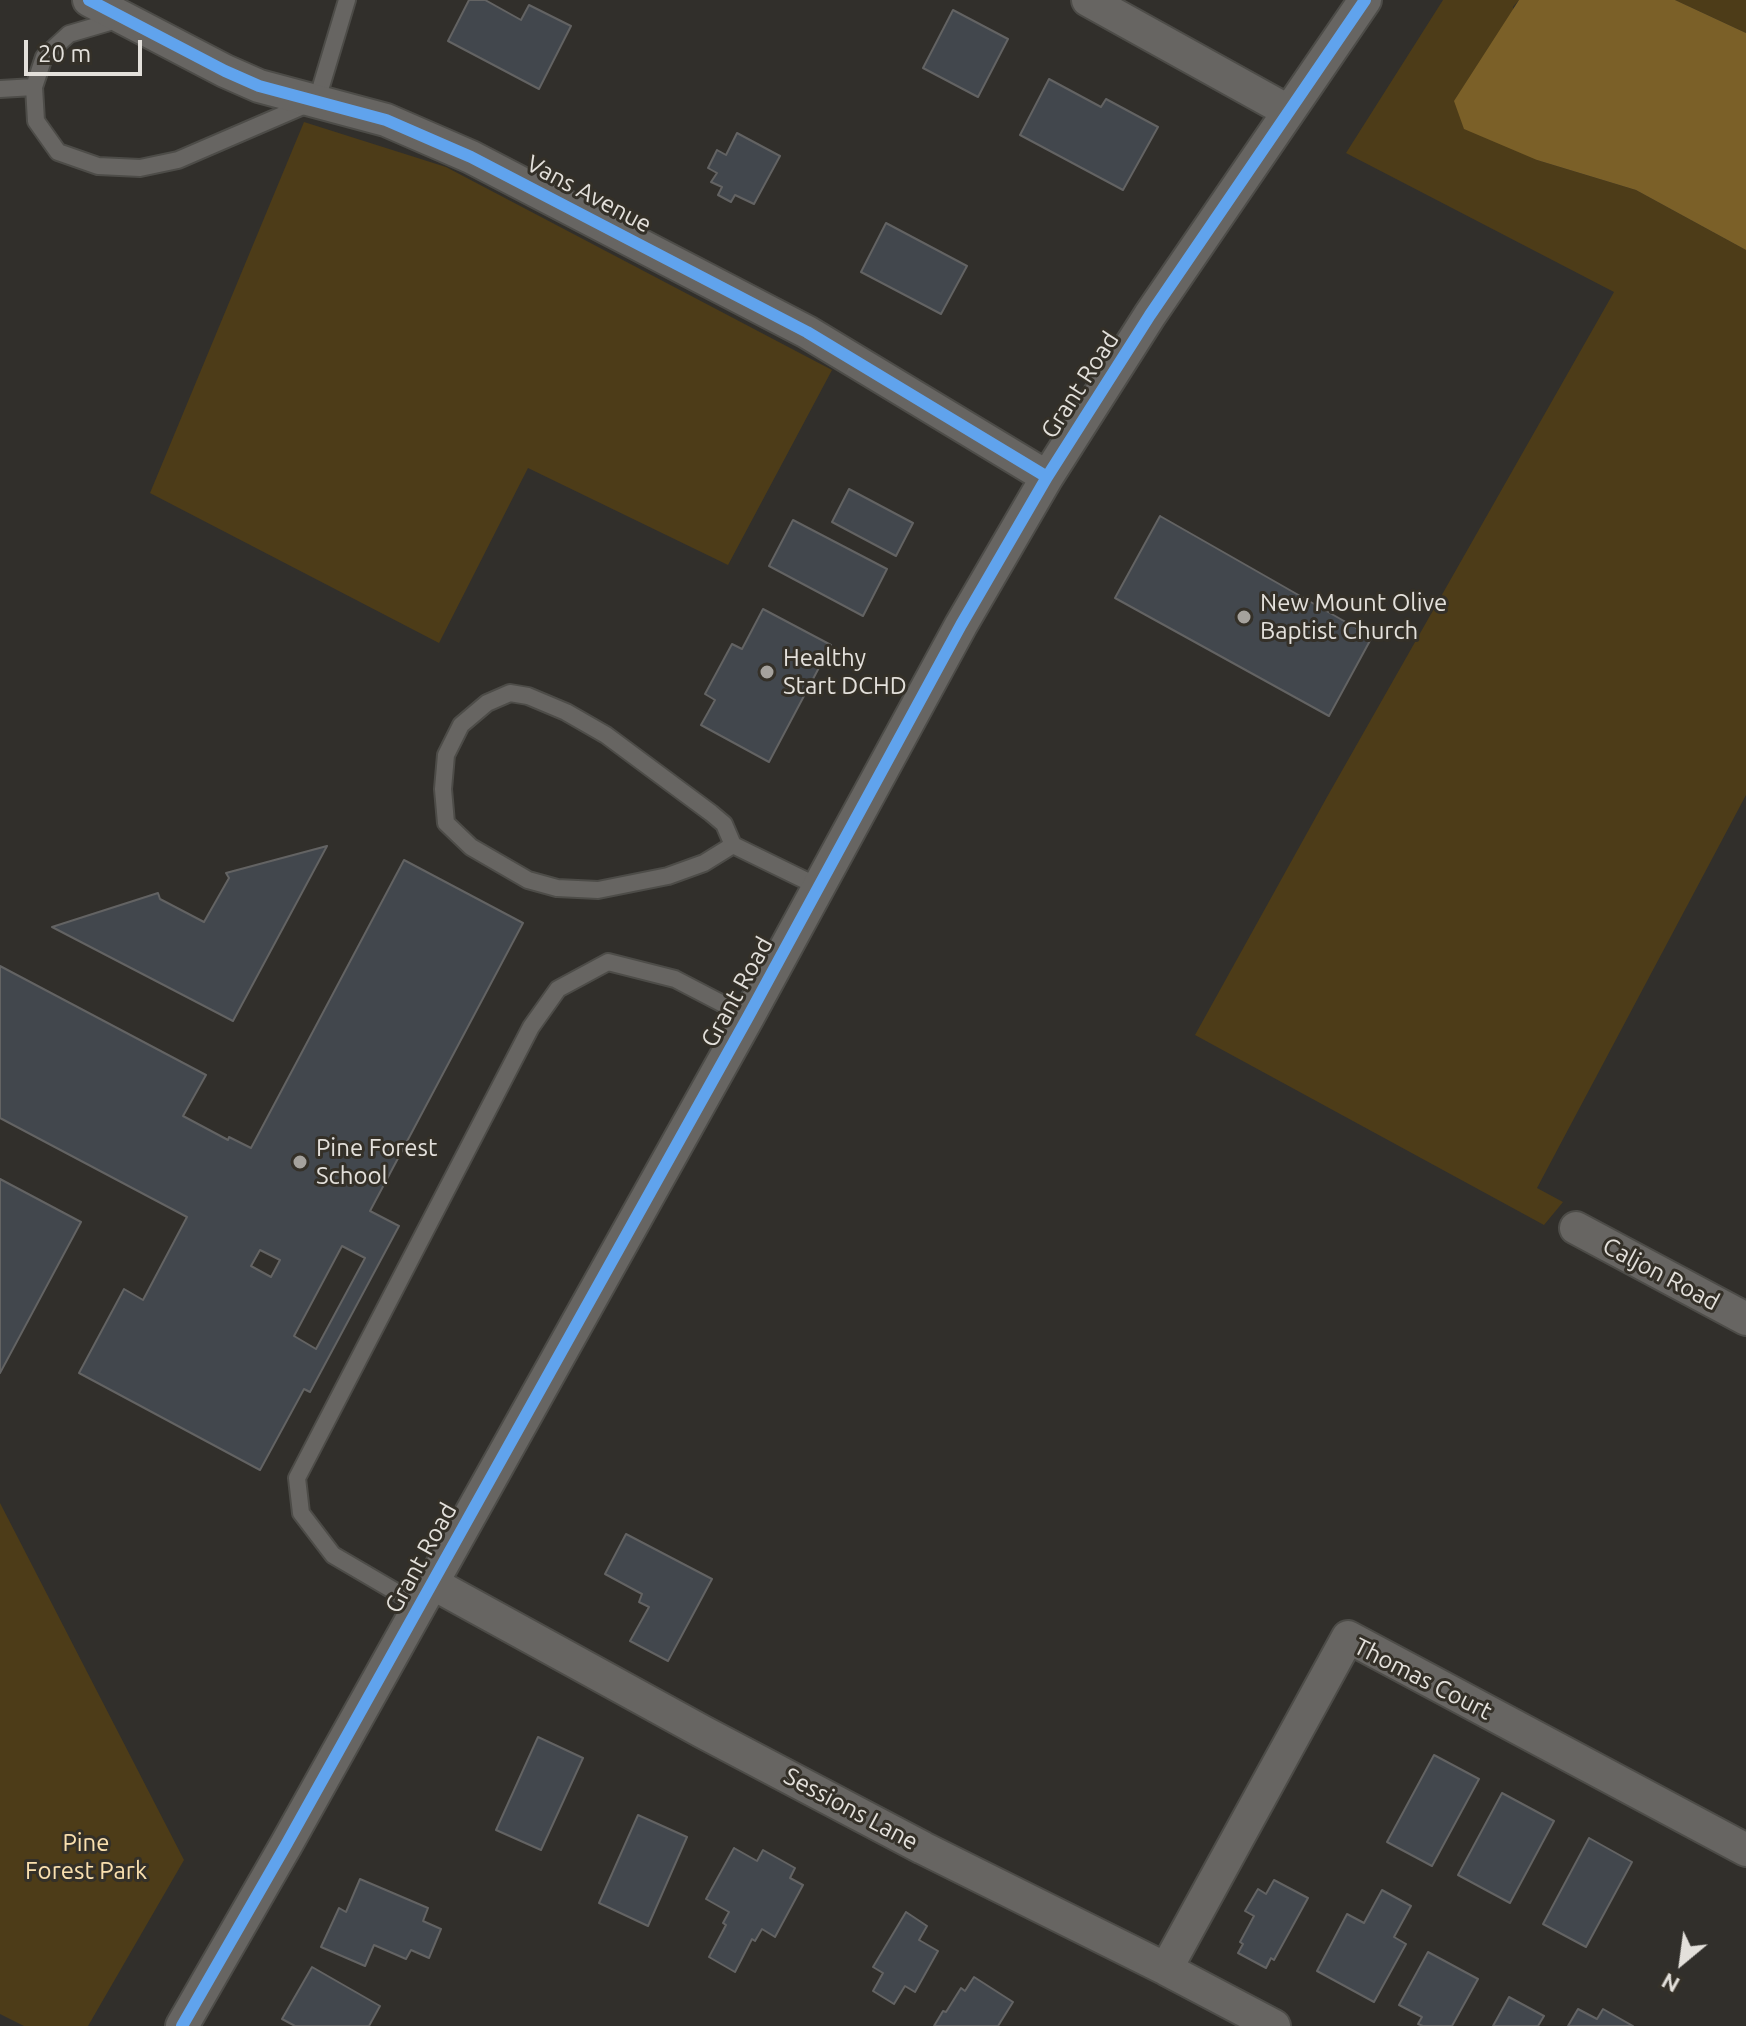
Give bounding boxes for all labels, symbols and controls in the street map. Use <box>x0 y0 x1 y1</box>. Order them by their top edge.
scale bar <box>28 24 146 74</box>
text: 20 m <box>38 40 91 67</box>
street label: Vans Avenue <box>521 149 657 239</box>
street label: Grant Road <box>1035 326 1125 444</box>
place label: New Mount Olive Baptist Church <box>1260 589 1447 645</box>
marker: New Mount Olive Baptist Church <box>1235 608 1253 626</box>
place label: Healthy Start DCHD <box>783 644 907 700</box>
marker: Healthy Start DCHD <box>758 663 776 681</box>
street label: Grant Road <box>695 932 779 1052</box>
place label: Pine Forest School <box>316 1134 437 1190</box>
marker: Pine Forest School <box>291 1153 309 1171</box>
street label: Caljon Road <box>1598 1231 1724 1317</box>
street label: Grant Road <box>379 1498 463 1618</box>
street label: Thomas Court <box>1349 1632 1497 1726</box>
street label: Sessions Lane <box>779 1762 923 1856</box>
park label: Pine Forest Park <box>25 1829 147 1885</box>
north arrow <box>1642 1922 1722 2002</box>
text: N <box>1657 1969 1683 1998</box>

